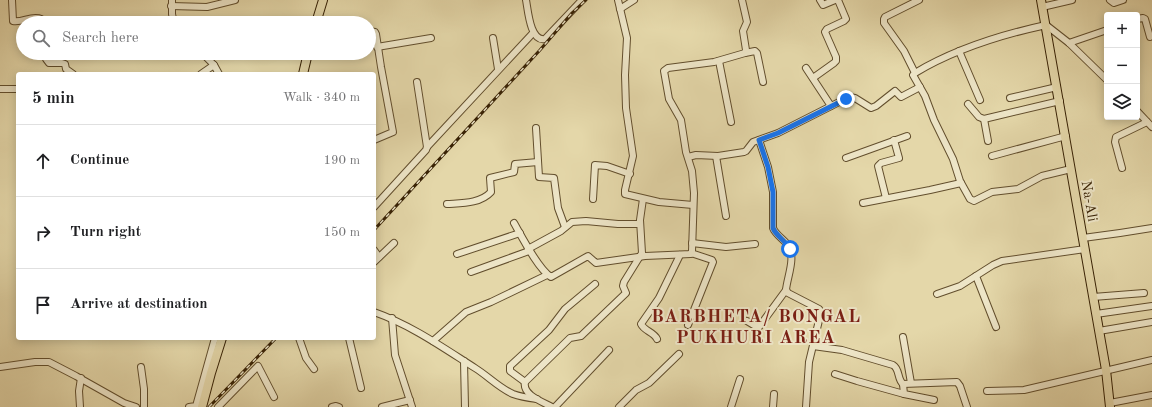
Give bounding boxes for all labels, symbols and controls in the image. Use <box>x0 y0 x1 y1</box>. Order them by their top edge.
map controls <box>1104 12 1140 120</box>
button: + <box>1104 12 1140 48</box>
search box <box>16 16 376 60</box>
icon: search <box>30 27 52 49</box>
text: Search here <box>62 31 139 46</box>
button: − <box>1104 48 1140 84</box>
button: layers <box>1104 84 1140 120</box>
text: 5 min <box>32 90 75 107</box>
route end <box>837 90 855 108</box>
text: Walk · 340 m <box>283 91 360 104</box>
icon: ahead <box>32 150 54 172</box>
text: Continue <box>70 153 129 168</box>
text: 190 m <box>323 154 360 167</box>
street label: Na-Ali <box>1079 180 1100 223</box>
icon: right <box>32 222 54 244</box>
text: Turn right <box>70 225 141 240</box>
text: 150 m <box>323 226 360 239</box>
route start <box>781 240 799 258</box>
icon: arrive <box>32 294 54 316</box>
text: Arrive at destination <box>70 297 208 312</box>
district label: BARBHETA/ BONGAL PUKHURI AREA <box>651 308 861 347</box>

